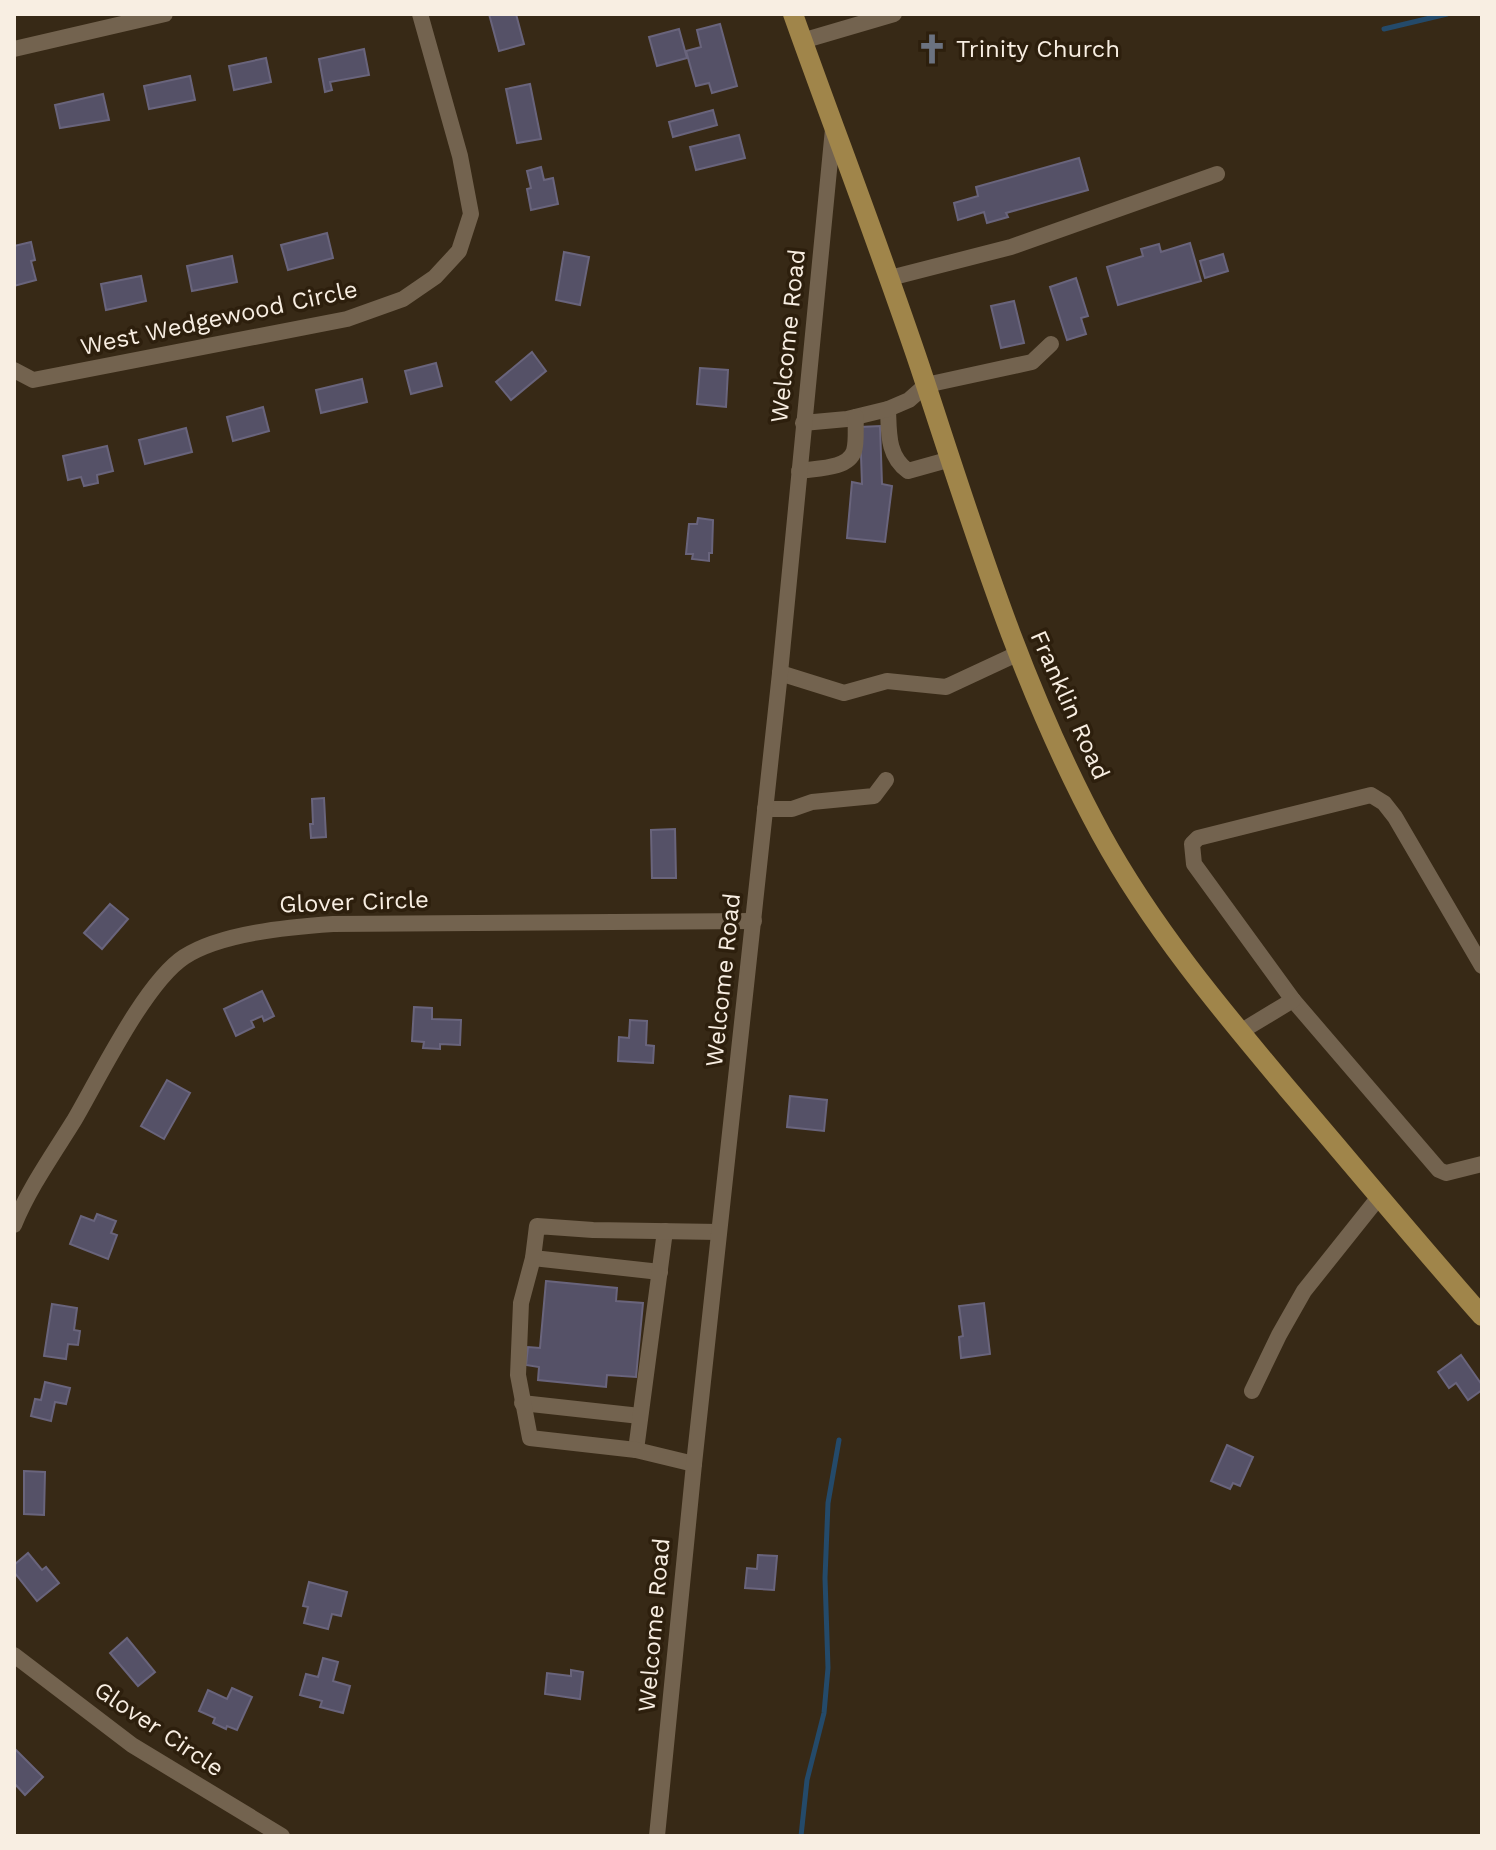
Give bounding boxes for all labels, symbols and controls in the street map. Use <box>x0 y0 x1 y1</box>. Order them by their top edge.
church icon: Trinity Church <box>915 32 949 66</box>
place label: Trinity Church <box>956 35 1120 63</box>
street label: Welcome Road <box>765 248 811 424</box>
street label: West Wedgewood Circle <box>78 275 360 361</box>
street label: Franklin Road <box>1025 626 1115 784</box>
street label: Glover Circle <box>279 885 429 919</box>
street label: Welcome Road <box>700 892 746 1068</box>
street label: Welcome Road <box>632 1537 676 1713</box>
street label: Glover Circle <box>89 1676 229 1782</box>

